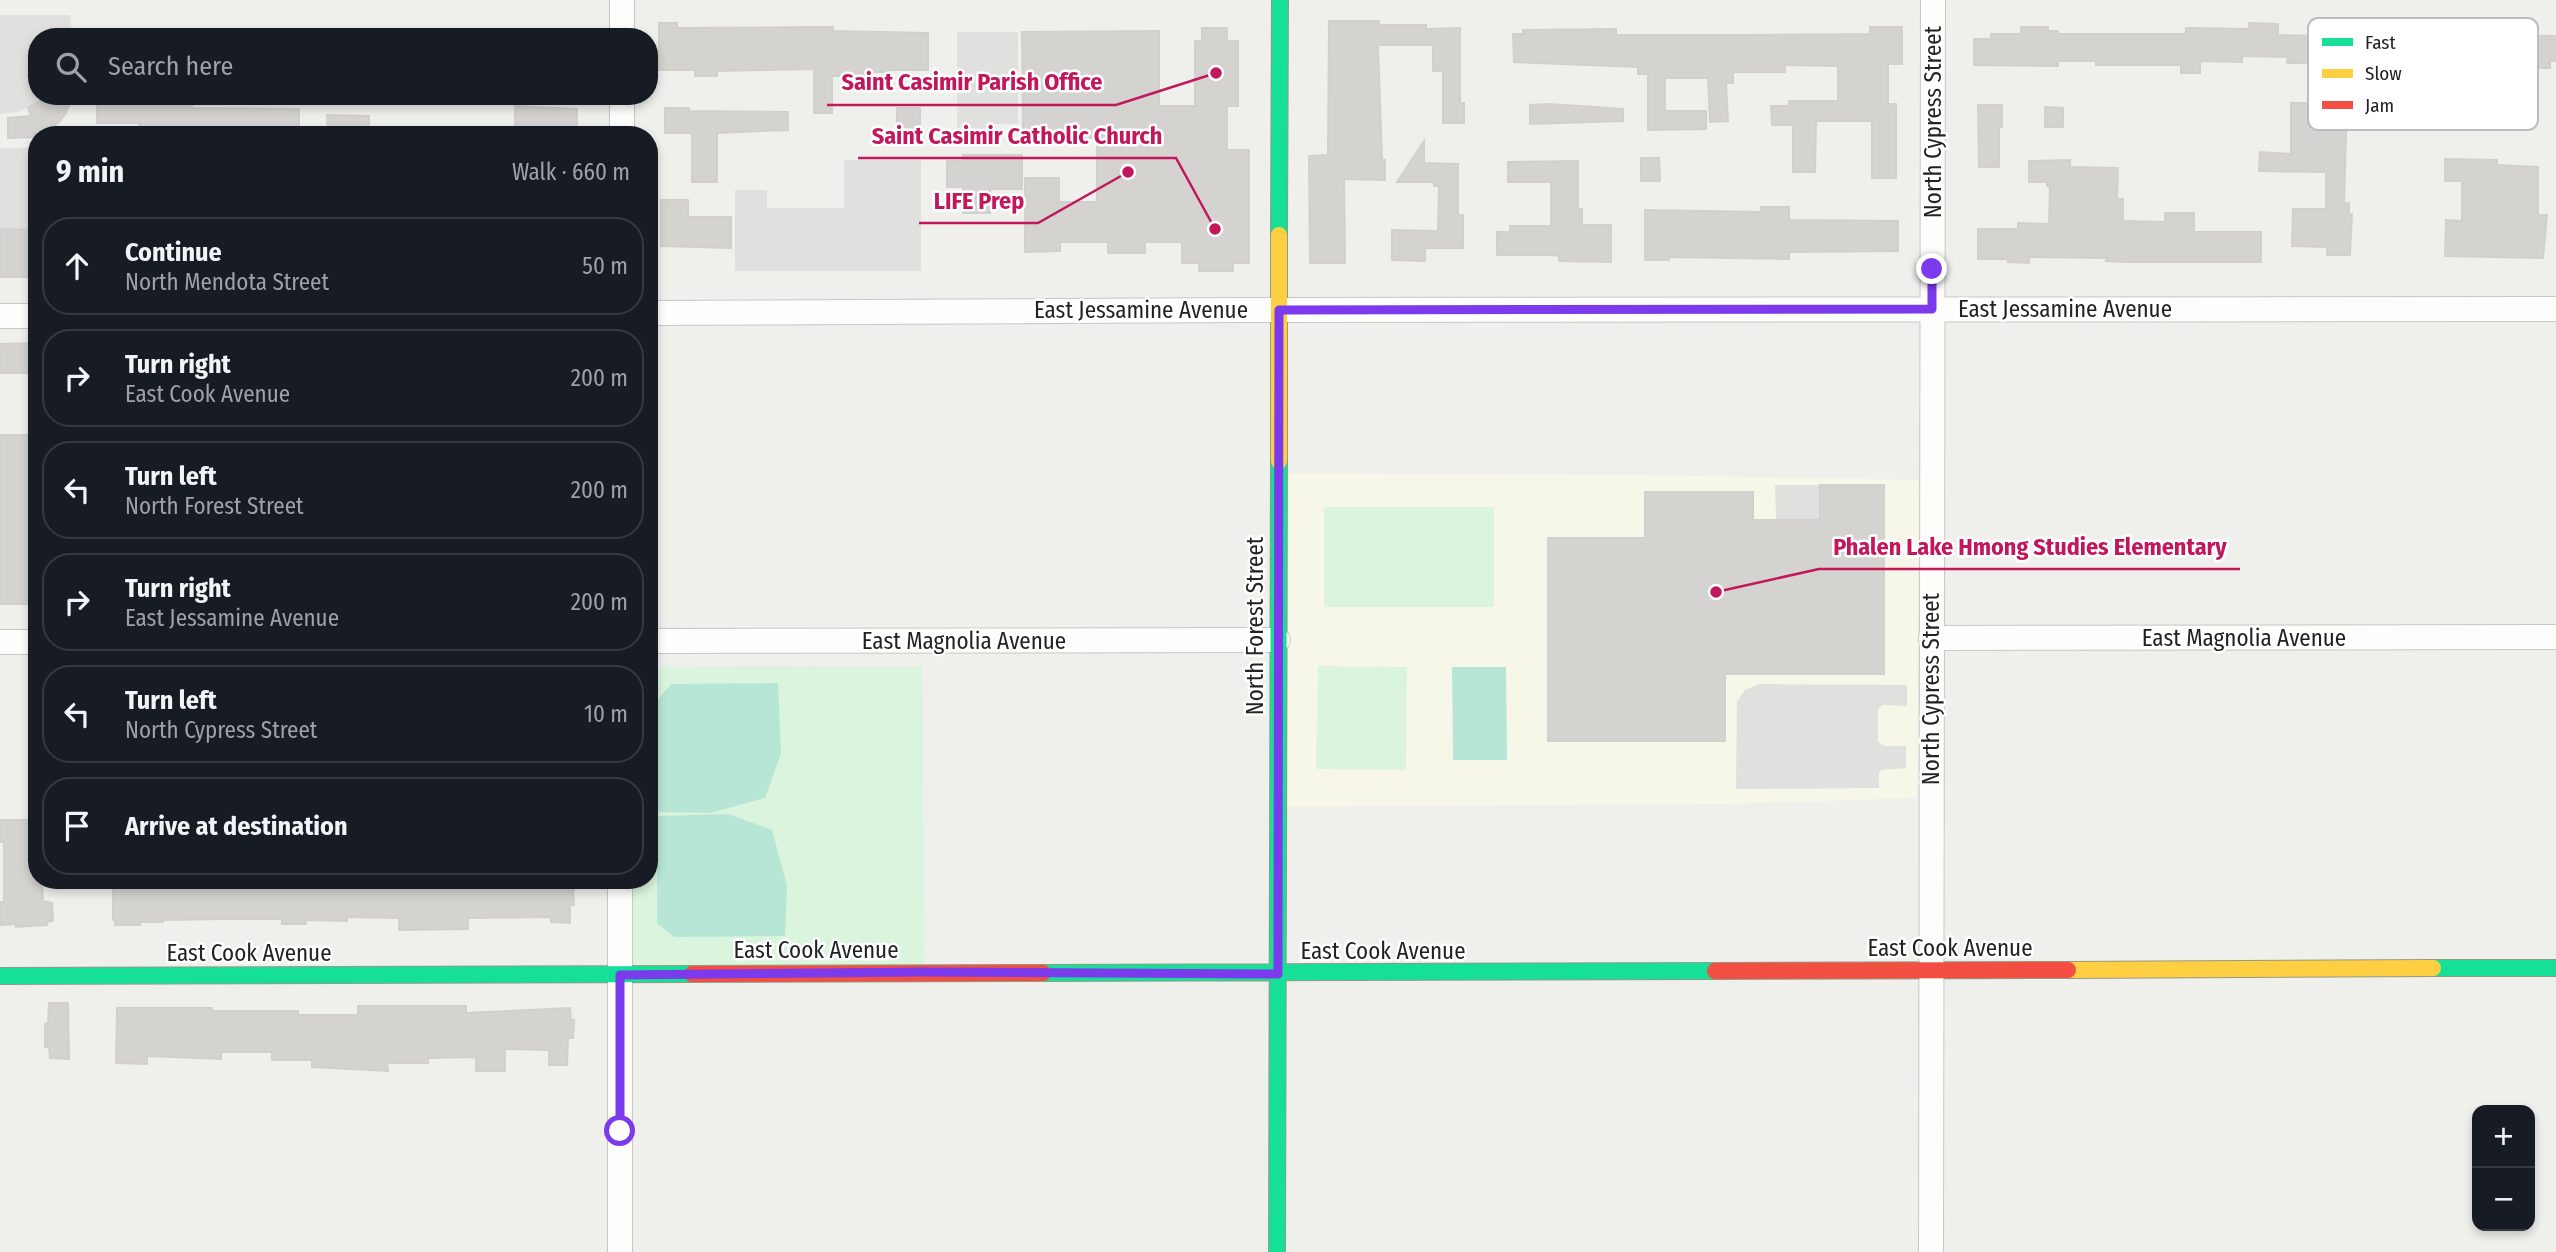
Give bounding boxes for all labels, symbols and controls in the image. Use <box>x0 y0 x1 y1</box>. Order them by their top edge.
legend <box>2308 18 2538 130</box>
street label: North Cypress Street <box>1919 25 1947 218</box>
search box <box>28 28 658 105</box>
text: Fast <box>2365 31 2396 54</box>
icon: search <box>52 48 90 86</box>
text: Search here <box>108 51 233 82</box>
callout: Saint Casimir Parish Office <box>827 60 1116 105</box>
text: Slow <box>2365 62 2402 85</box>
text: Saint Casimir Parish Office <box>841 68 1103 96</box>
text: Jam <box>2365 94 2394 117</box>
callout: Saint Casimir Catholic Church <box>858 113 1176 158</box>
text: Saint Casimir Catholic Church <box>872 122 1162 150</box>
text: 9 min <box>56 154 124 190</box>
text: Walk · 660 m <box>512 158 630 186</box>
callout: LIFE Prep <box>919 178 1038 223</box>
text: LIFE Prep <box>934 187 1024 215</box>
text: Continue <box>125 237 222 268</box>
icon: ahead <box>58 247 96 285</box>
text: 50 m <box>582 252 628 280</box>
route end <box>1916 253 1947 284</box>
text: North Mendota Street <box>125 268 329 296</box>
street label: East Jessamine Avenue <box>1958 295 2172 323</box>
street label: East Jessamine Avenue <box>1034 296 1248 324</box>
text: Turn right <box>125 349 231 380</box>
icon: right <box>58 359 96 397</box>
text: 200 m <box>571 364 628 392</box>
text: East Cook Avenue <box>125 380 290 408</box>
text: Turn left <box>125 461 217 492</box>
icon: left <box>58 471 96 509</box>
text: 200 m <box>571 476 628 504</box>
text: North Forest Street <box>125 492 304 520</box>
callout: Phalen Lake Hmong Studies Elementary <box>1819 524 2240 569</box>
text: Phalen Lake Hmong Studies Elementary <box>1833 533 2227 561</box>
street label: North Forest Street <box>1241 536 1269 715</box>
text: Turn right <box>125 573 231 604</box>
icon: right <box>58 583 96 621</box>
text: 200 m <box>571 588 628 616</box>
street label: North Cypress Street <box>1917 592 1945 785</box>
text: East Jessamine Avenue <box>125 604 339 632</box>
street label: East Magnolia Avenue <box>2142 624 2346 652</box>
street label: East Magnolia Avenue <box>862 627 1066 655</box>
text: Turn left <box>125 685 217 716</box>
icon: left <box>58 695 96 733</box>
text: 10 m <box>584 700 628 728</box>
text: North Cypress Street <box>125 716 317 744</box>
icon: arrive <box>58 807 96 845</box>
text: Arrive at destination <box>125 811 348 842</box>
street label: East Cook Avenue <box>1867 934 2033 962</box>
street label: East Cook Avenue <box>733 936 899 964</box>
street label: East Cook Avenue <box>1300 937 1466 965</box>
street label: East Cook Avenue <box>166 939 332 967</box>
map controls <box>2472 1105 2535 1231</box>
button: + <box>2472 1105 2535 1168</box>
route start <box>604 1115 635 1146</box>
button: − <box>2472 1168 2535 1231</box>

